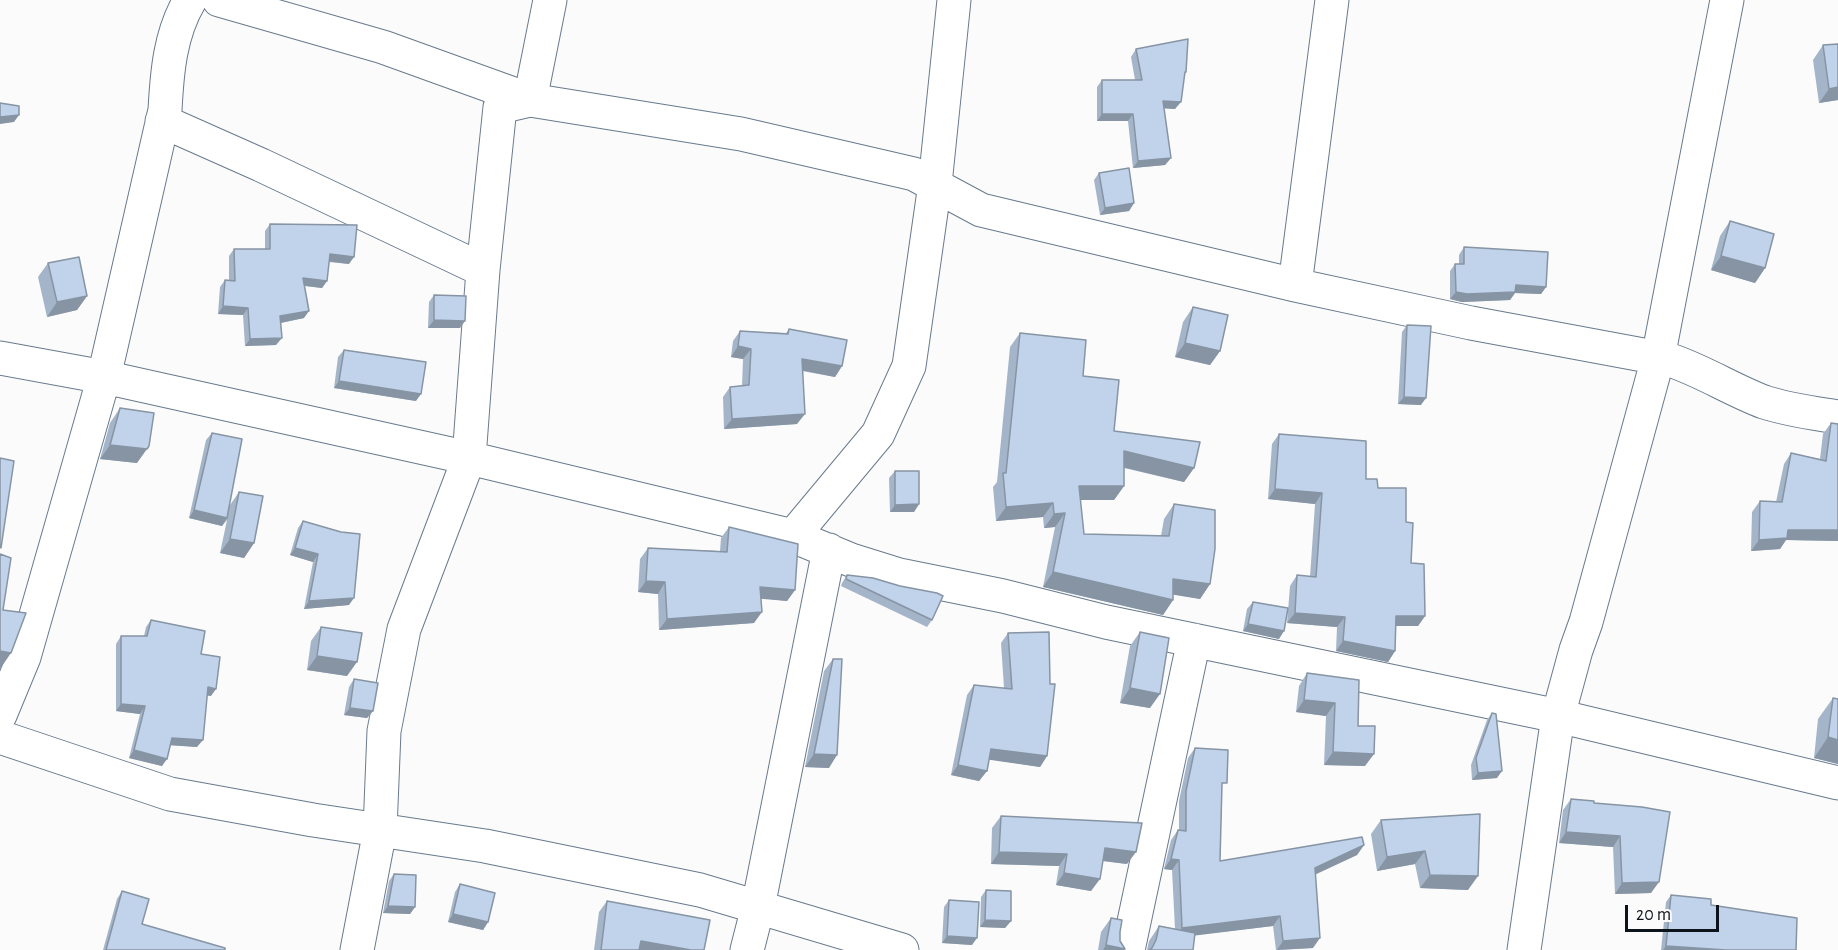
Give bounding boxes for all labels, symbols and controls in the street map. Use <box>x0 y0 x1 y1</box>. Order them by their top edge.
scale bar <box>1628 893 1722 931</box>
text: 20 m <box>1636 906 1671 924</box>

